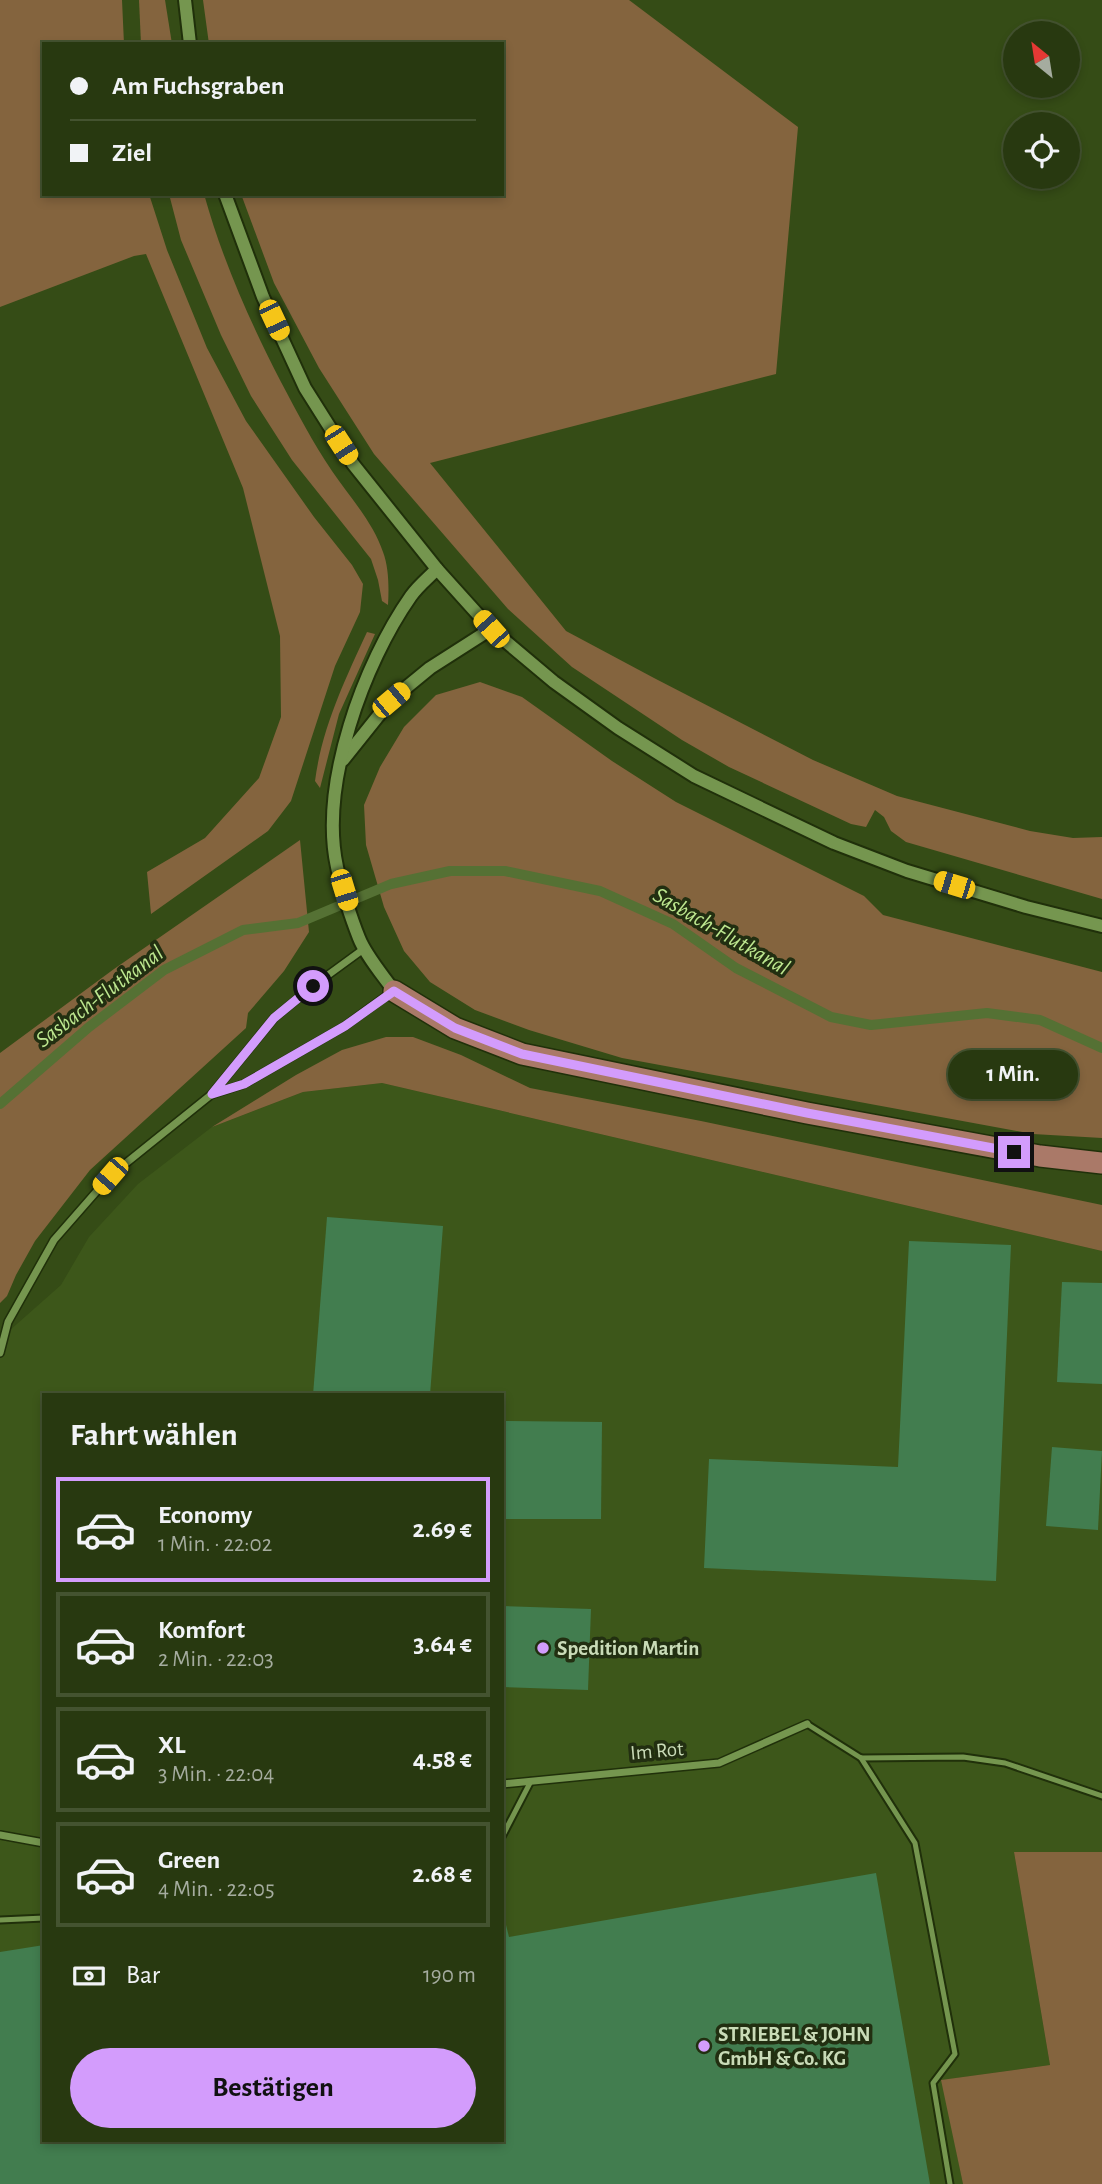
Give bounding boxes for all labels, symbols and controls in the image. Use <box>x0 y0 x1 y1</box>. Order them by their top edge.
north arrow <box>1003 21 1080 98</box>
map controls <box>1003 21 1080 189</box>
text: Am Fuchsgraben <box>112 73 285 99</box>
button: locate <box>1003 112 1080 189</box>
text: Ziel <box>112 140 152 166</box>
car <box>256 297 293 343</box>
car <box>321 422 362 468</box>
car <box>470 606 513 652</box>
car <box>369 678 414 722</box>
car <box>328 867 361 913</box>
car <box>931 869 978 901</box>
water label: Sasbach-Flutkanal <box>649 884 793 980</box>
water label: Sasbach-Flutkanal <box>32 942 168 1052</box>
route start <box>297 970 329 1002</box>
callout: 1 Min. <box>949 1050 1079 1100</box>
text: 1 Min. <box>986 1063 1040 1086</box>
route end <box>998 1136 1030 1168</box>
car <box>89 1153 132 1199</box>
text: Fahrt wählen <box>70 1419 238 1451</box>
icon: car <box>74 1498 137 1561</box>
text: Economy <box>158 1502 252 1528</box>
text: 2.69 € <box>413 1516 472 1542</box>
text: 1 Min. · 22:02 <box>158 1533 272 1556</box>
icon: car <box>74 1613 137 1676</box>
text: Komfort <box>158 1617 245 1643</box>
text: 3.64 € <box>413 1631 472 1657</box>
place label: Spedition Martin <box>557 1638 699 1659</box>
marker: Spedition Martin <box>535 1640 551 1656</box>
text: 2 Min. · 22:03 <box>158 1648 274 1671</box>
icon: car <box>74 1728 137 1791</box>
text: XL <box>158 1732 185 1758</box>
street label: Im Rot <box>629 1738 685 1764</box>
text: 4.58 € <box>413 1746 472 1772</box>
text: 3 Min. · 22:04 <box>158 1763 274 1786</box>
icon: car <box>74 1843 137 1906</box>
text: Green <box>158 1847 220 1873</box>
text: 2.68 € <box>412 1861 472 1887</box>
text: 4 Min. · 22:05 <box>158 1878 275 1901</box>
icon: cash <box>70 1957 108 1995</box>
text: Bar <box>126 1962 160 1988</box>
text: 190 m <box>423 1964 476 1987</box>
place label: STRIEBEL & JOHN GmbH & Co. KG <box>718 2024 871 2069</box>
marker: STRIEBEL & JOHN GmbH & Co. KG <box>696 2038 712 2054</box>
button: Bestätigen <box>70 2048 476 2128</box>

